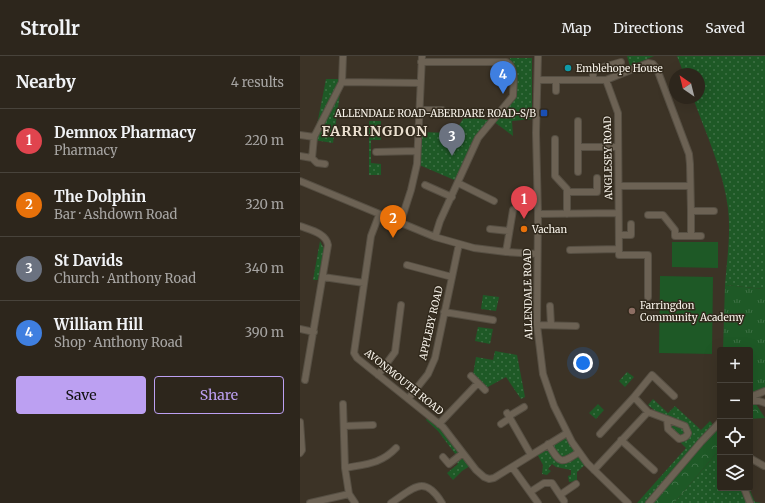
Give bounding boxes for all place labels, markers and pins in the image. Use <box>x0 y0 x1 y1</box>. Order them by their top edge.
pin: 4 <box>490 61 516 94</box>
place label: Emblehope House <box>576 62 663 75</box>
marker: Emblehope House <box>563 63 573 73</box>
place label: ALLENDALE ROAD-ABERDARE ROAD-S/B <box>334 107 536 120</box>
marker: ALLENDALE ROAD-ABERDARE ROAD-S/B <box>539 108 549 118</box>
pin: 3 <box>439 123 465 156</box>
pin: 1 <box>511 186 537 219</box>
pin: 2 <box>380 205 406 238</box>
place label: Vachan <box>531 223 567 236</box>
marker: Vachan <box>519 224 529 234</box>
place label: Farringdon Community Academy <box>640 299 744 324</box>
marker: Farringdon Community Academy <box>627 306 637 316</box>

